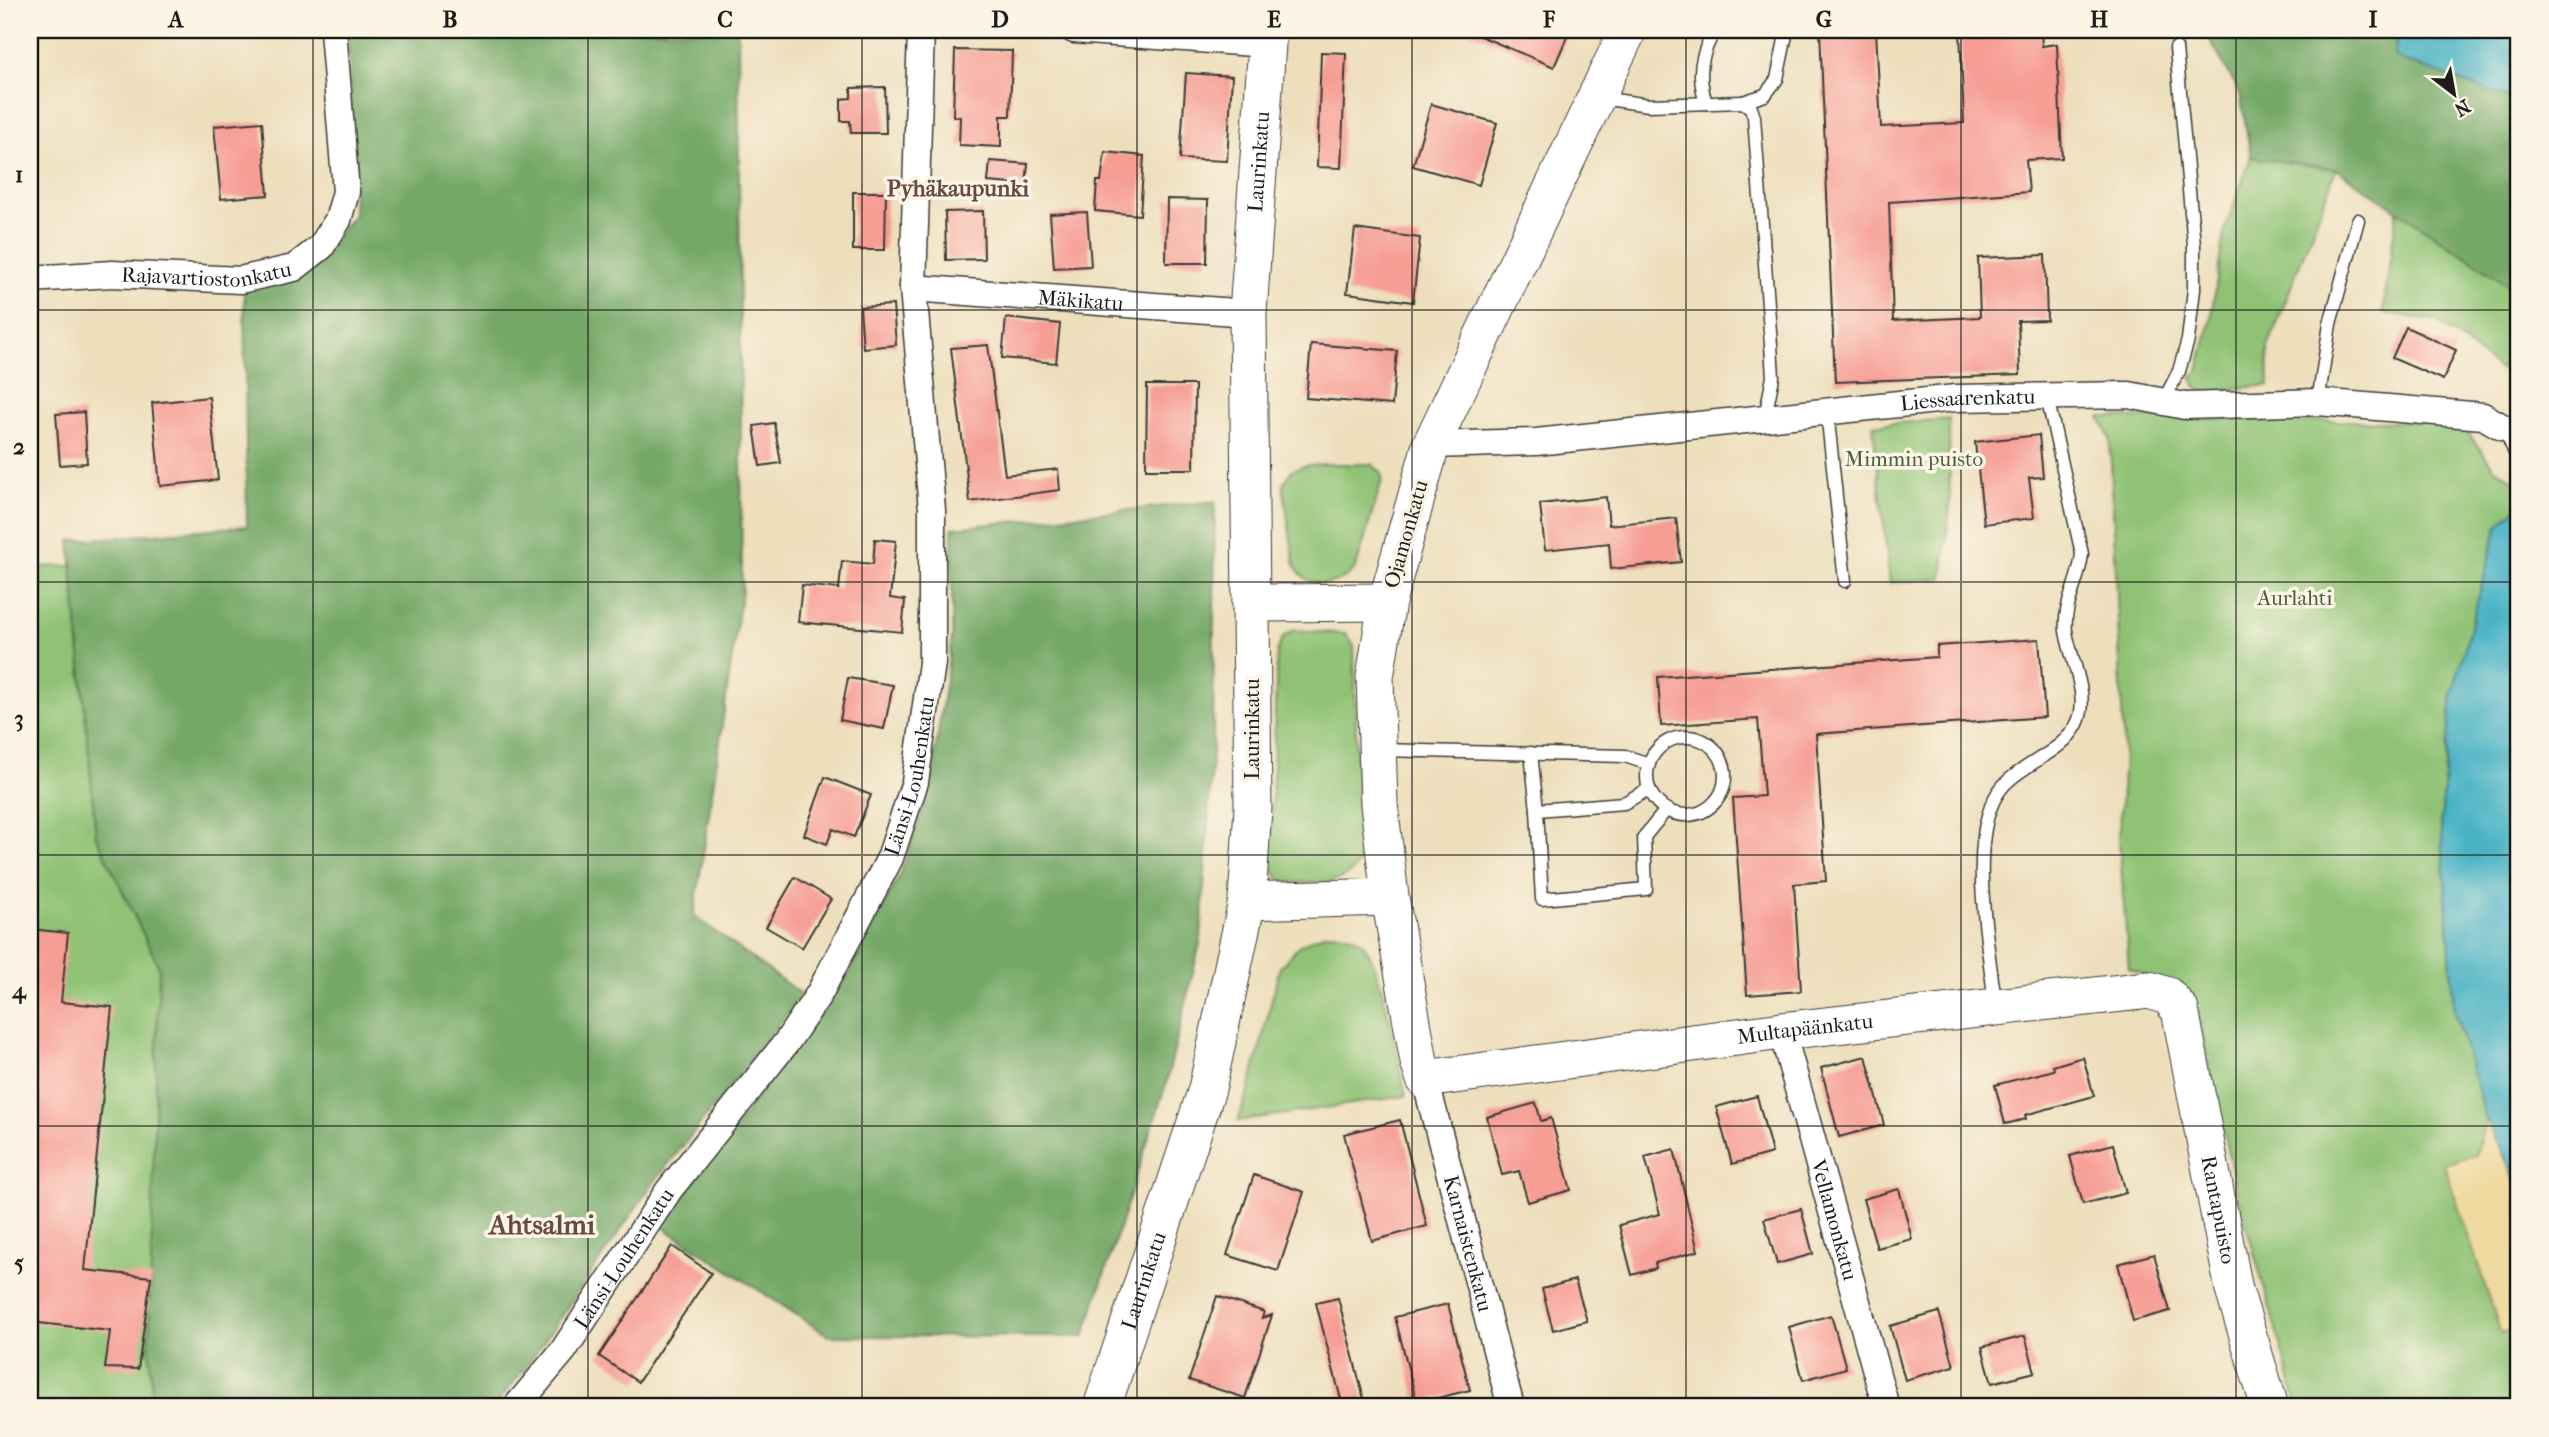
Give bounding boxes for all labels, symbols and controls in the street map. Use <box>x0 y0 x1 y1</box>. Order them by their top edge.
text: A <box>167 6 185 33</box>
text: B <box>443 6 458 33</box>
text: C <box>717 6 733 33</box>
text: D <box>991 6 1009 33</box>
text: E <box>1267 6 1281 33</box>
text: F <box>1542 6 1556 33</box>
text: G <box>1816 6 1832 33</box>
text: H <box>2090 6 2108 33</box>
text: I <box>2369 6 2378 33</box>
north arrow <box>2420 60 2490 130</box>
text: N <box>2450 95 2474 121</box>
street label: Laurinkatu <box>1243 110 1274 213</box>
text: 1 <box>15 161 23 188</box>
district label: Pyhäkaupunki <box>887 175 1029 202</box>
street label: Rajavartiostonkatu <box>121 257 294 292</box>
street label: Mäkikatu <box>1037 285 1124 316</box>
street label: Liessaarenkatu <box>1899 385 2036 416</box>
text: 2 <box>13 433 25 460</box>
park label: Mimmin puisto <box>1845 447 1983 471</box>
street label: Ojamonkatu <box>1379 477 1433 591</box>
park label: Aurlahti <box>2257 586 2332 610</box>
street label: Laurinkatu <box>1240 678 1264 780</box>
street label: Länsi-Louhenkatu <box>880 695 939 859</box>
text: 3 <box>14 705 24 732</box>
text: 4 <box>11 977 27 1004</box>
street label: Multapäänkatu <box>1736 1009 1874 1049</box>
street label: Rantapuisto <box>2196 1154 2241 1266</box>
street label: Vellamonkatu <box>1806 1156 1862 1283</box>
street label: Karnaistenkatu <box>1439 1173 1498 1314</box>
street label: Länsi-Louhenkatu <box>569 1183 679 1333</box>
district label: Ahtsalmi <box>487 1208 596 1241</box>
street label: Laurinkatu <box>1116 1229 1171 1333</box>
text: 5 <box>14 1249 24 1276</box>

